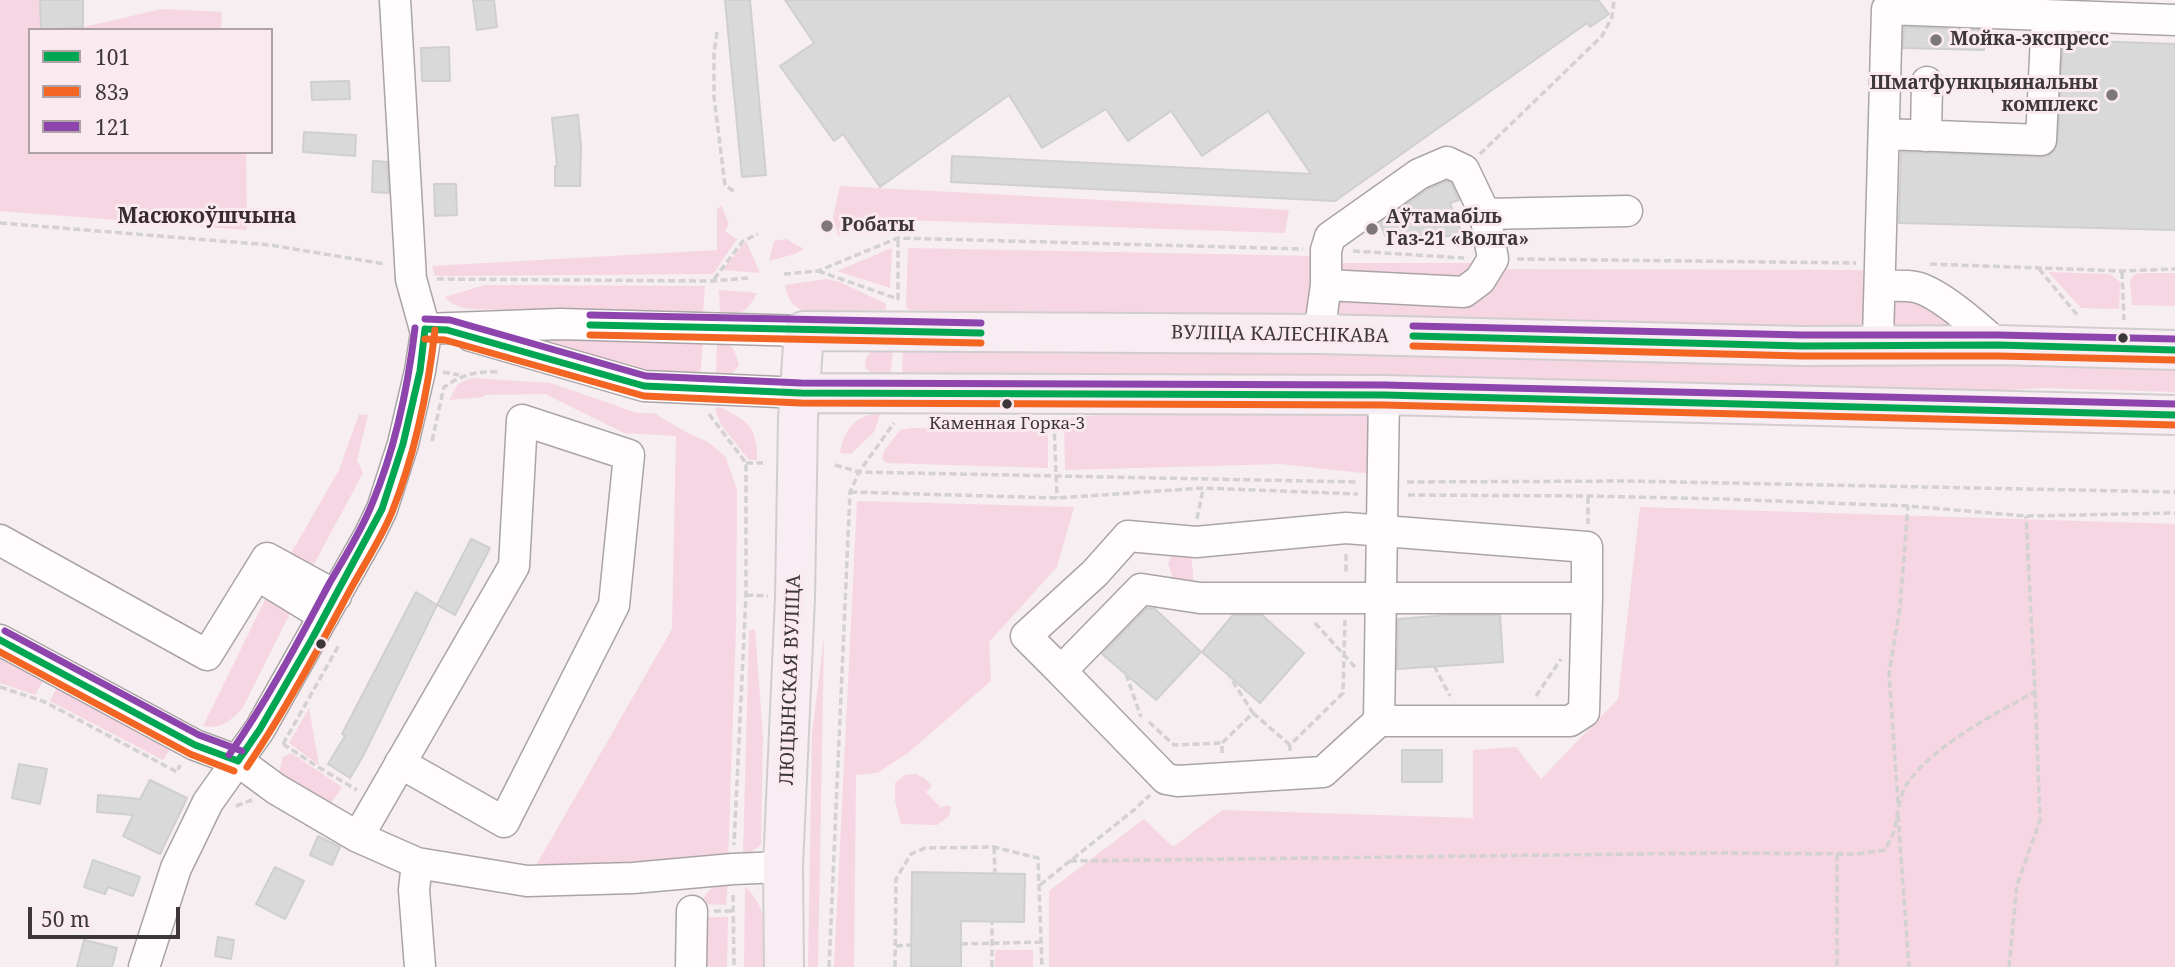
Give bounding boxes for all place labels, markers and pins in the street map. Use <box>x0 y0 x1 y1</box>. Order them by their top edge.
place label: Мойка-экспресс <box>1950 29 2109 51</box>
marker: Мойка-экспресс <box>1928 32 1944 48</box>
place label: Шматфункцыянальны комплекс <box>1870 73 2098 117</box>
marker: Шматфункцыянальны комплекс <box>2104 87 2120 103</box>
place label: Аўтамабіль Газ-21 «Волга» <box>1386 207 1529 251</box>
place label: Робаты <box>841 215 915 237</box>
marker: Робаты <box>819 218 835 234</box>
marker: Аўтамабіль Газ-21 «Волга» <box>1364 221 1380 237</box>
unlabelled marker <box>2116 331 2130 345</box>
marker: Каменная Горка-3 <box>1000 397 1014 411</box>
place label: Каменная Горка-3 <box>929 414 1085 434</box>
unlabelled marker <box>314 637 328 651</box>

